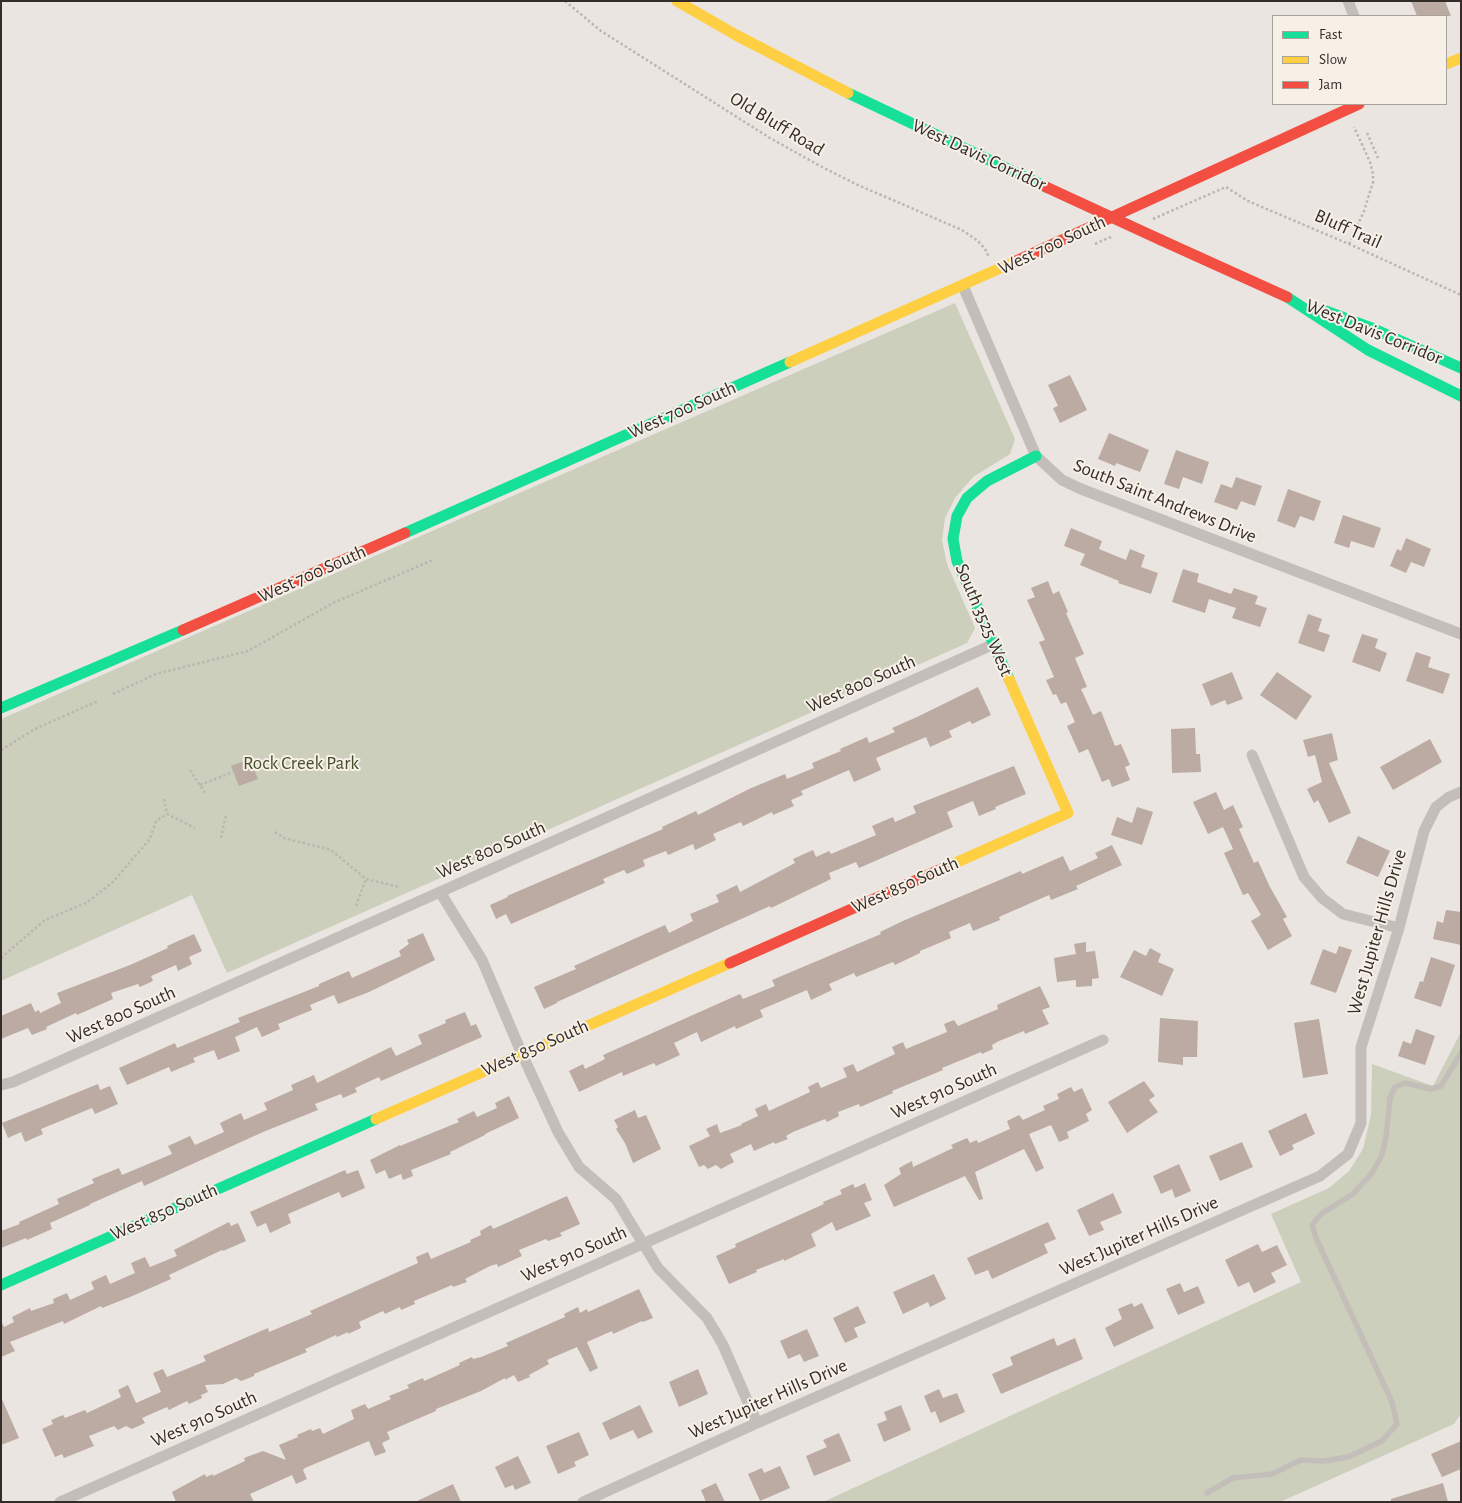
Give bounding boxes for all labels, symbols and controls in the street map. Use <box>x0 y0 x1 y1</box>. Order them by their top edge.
legend <box>1272 15 1447 105</box>
text: Fast <box>1319 27 1342 42</box>
text: Slow <box>1319 52 1347 67</box>
text: Jam <box>1319 77 1342 92</box>
street label: Old Bluff Road <box>725 87 829 161</box>
street label: West Davis Corridor <box>908 114 1050 196</box>
street label: Bluff Trail <box>1311 204 1385 254</box>
street label: West 700 South <box>995 210 1109 280</box>
street label: West Davis Corridor <box>1302 294 1446 370</box>
street label: West 700 South <box>624 376 740 444</box>
street label: South Saint Andrews Drive <box>1070 454 1260 548</box>
street label: West 700 South <box>254 540 370 608</box>
street label: South 3525 West <box>950 560 1018 680</box>
street label: West 800 South <box>803 650 919 718</box>
park label: Rock Creek Park <box>243 752 359 774</box>
street label: West 800 South <box>433 816 549 884</box>
street label: West Jupiter Hills Drive <box>1342 847 1412 1017</box>
street label: West 850 South <box>848 851 962 919</box>
street label: West 800 South <box>63 981 179 1049</box>
street label: West 850 South <box>478 1014 592 1082</box>
street label: West 910 South <box>888 1058 1000 1124</box>
street label: West 850 South <box>107 1178 221 1246</box>
street label: West Jupiter Hills Drive <box>1056 1191 1222 1281</box>
street label: West 910 South <box>518 1221 630 1287</box>
street label: West Jupiter Hills Drive <box>685 1354 851 1444</box>
street label: West 910 South <box>148 1386 260 1452</box>

